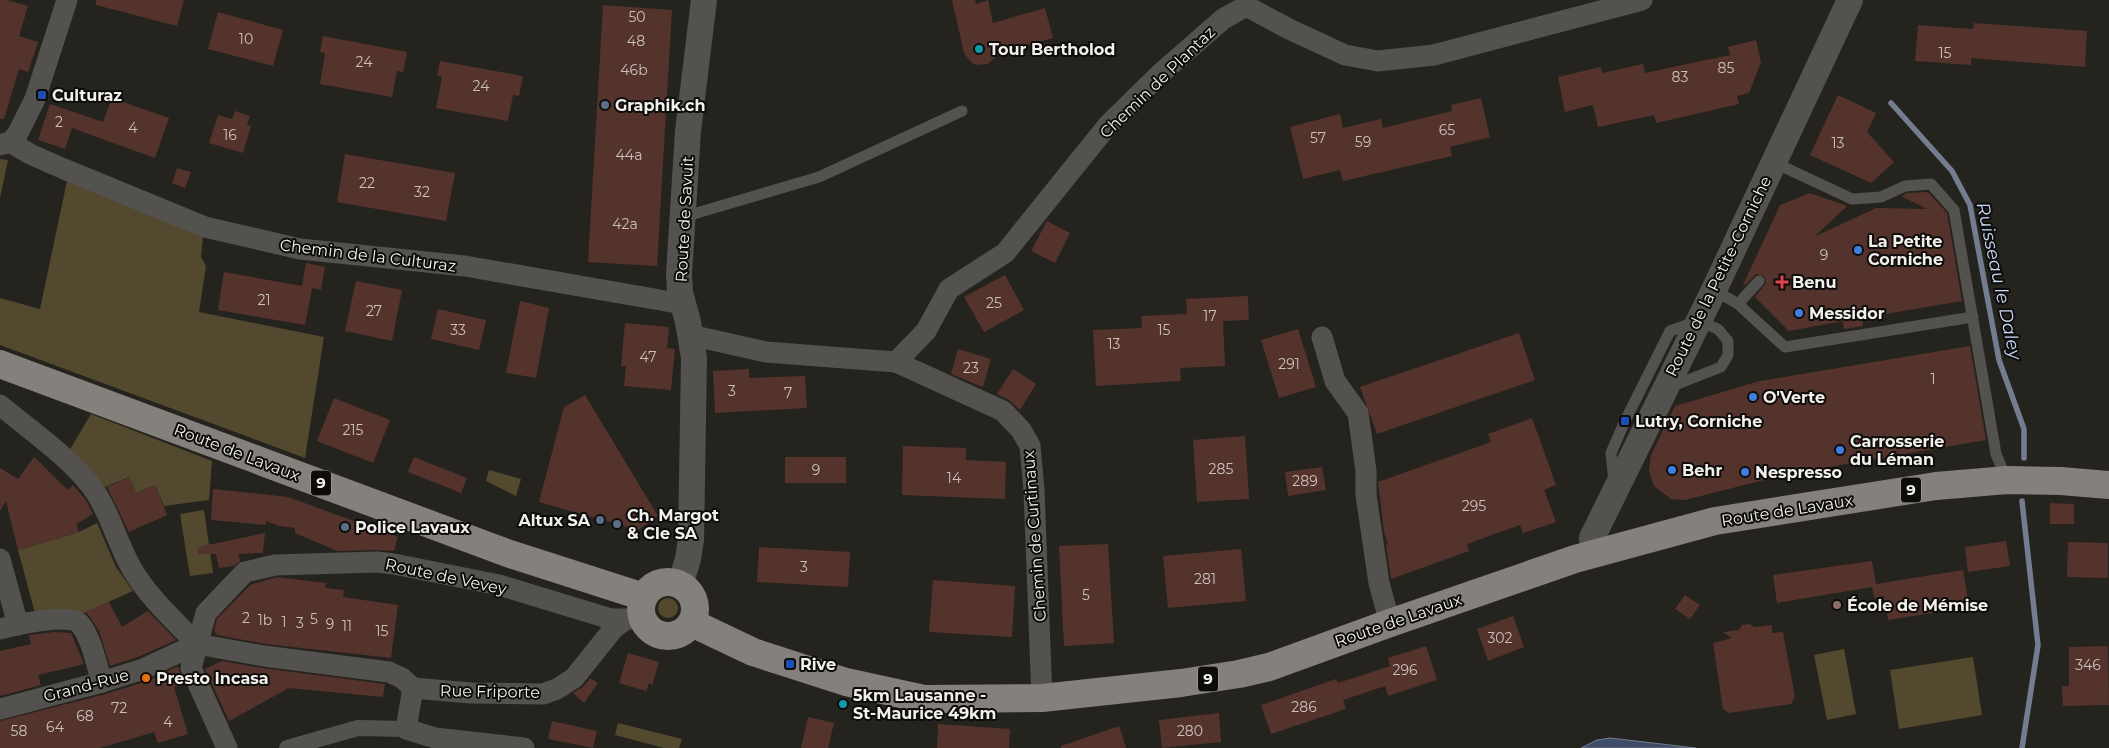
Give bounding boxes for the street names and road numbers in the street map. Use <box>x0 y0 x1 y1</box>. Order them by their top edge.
street label: Chemin de Plantaz <box>1096 22 1219 142</box>
street label: Route de Savuit <box>672 155 697 283</box>
street label: Route de la Petite-Corniche <box>1662 173 1775 380</box>
street label: Chemin de la Culturaz <box>279 235 457 276</box>
street label: Route de Lavaux <box>171 420 303 485</box>
street label: Chemin de Curtinaux <box>1019 449 1050 622</box>
road number: 9 <box>311 470 331 496</box>
road number: 9 <box>1901 478 1921 502</box>
street label: Route de Lavaux <box>1720 491 1855 530</box>
street label: Route de Vevey <box>383 554 509 599</box>
street label: Route de Lavaux <box>1332 590 1465 651</box>
street label: Grand-Rue <box>41 665 131 706</box>
road number: 9 <box>1198 666 1218 692</box>
street label: Rue Friporte <box>440 681 540 702</box>

